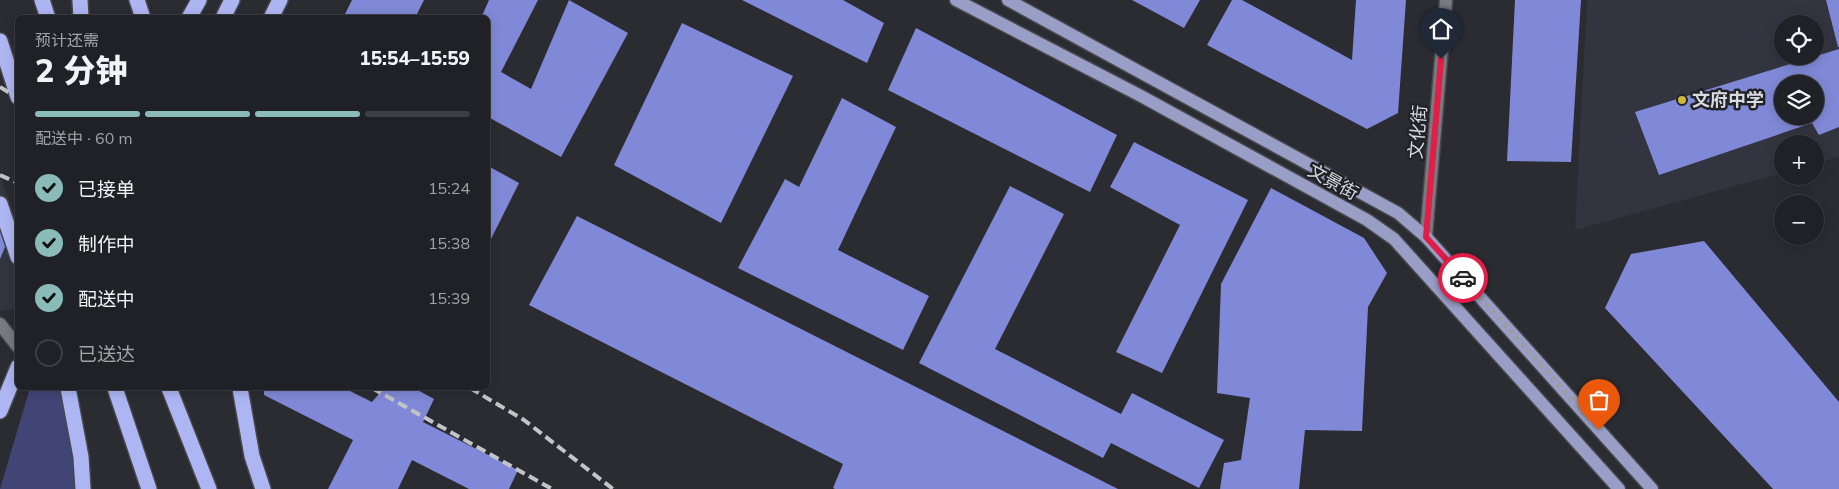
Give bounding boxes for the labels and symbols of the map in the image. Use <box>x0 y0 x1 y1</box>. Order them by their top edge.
pin <box>1420 8 1462 59</box>
place label: 文府中学 <box>1692 88 1764 111</box>
marker: 文府中学 <box>1676 94 1688 106</box>
street label: 文化街 <box>1404 104 1431 160</box>
street label: 文景街 <box>1304 158 1362 205</box>
courier <box>1438 253 1488 303</box>
pin <box>1578 379 1620 430</box>

